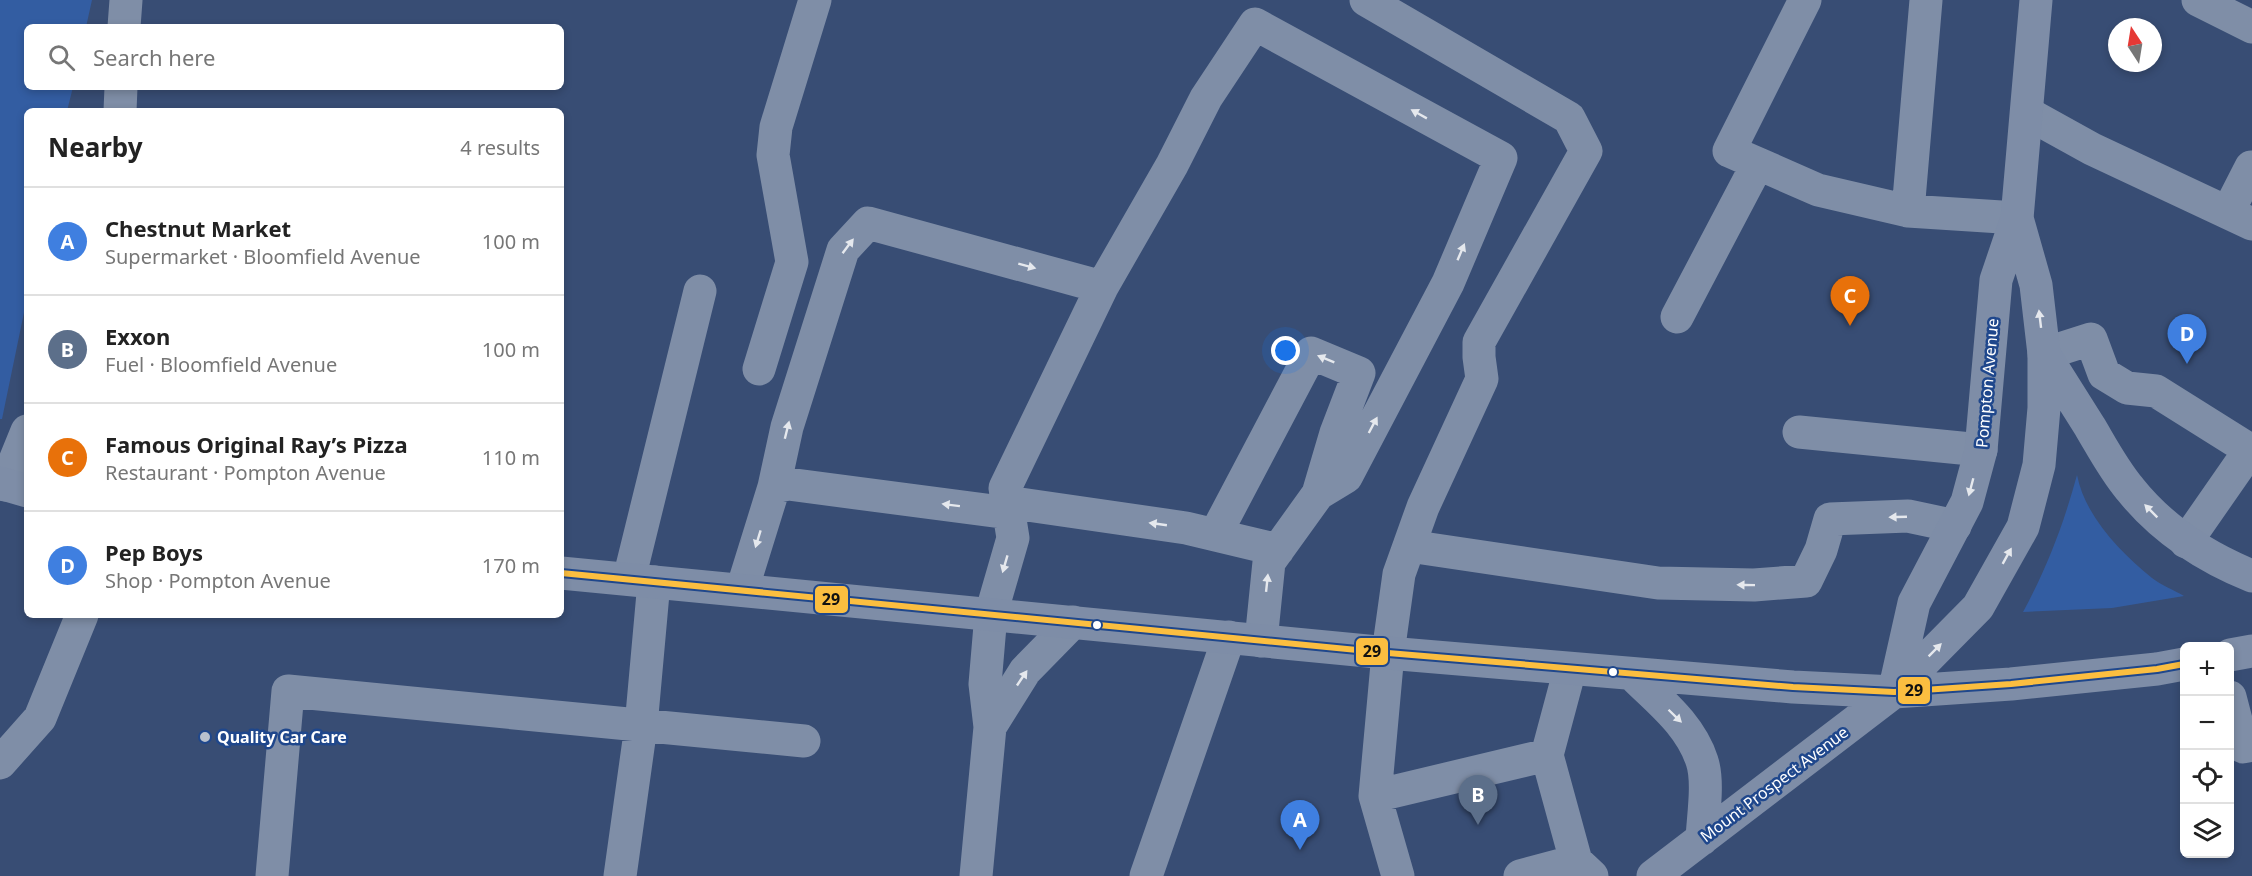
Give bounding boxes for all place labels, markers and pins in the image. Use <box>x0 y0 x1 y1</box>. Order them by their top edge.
pin: C <box>1830 276 1870 326</box>
pin: D <box>2168 314 2206 364</box>
unlabelled marker <box>1091 619 1103 631</box>
unlabelled marker <box>1607 666 1619 678</box>
place label: Quality Car Care <box>217 726 347 748</box>
marker: Quality Car Care <box>198 730 212 744</box>
pin: B <box>1458 776 1498 825</box>
pin: A <box>1280 800 1320 850</box>

